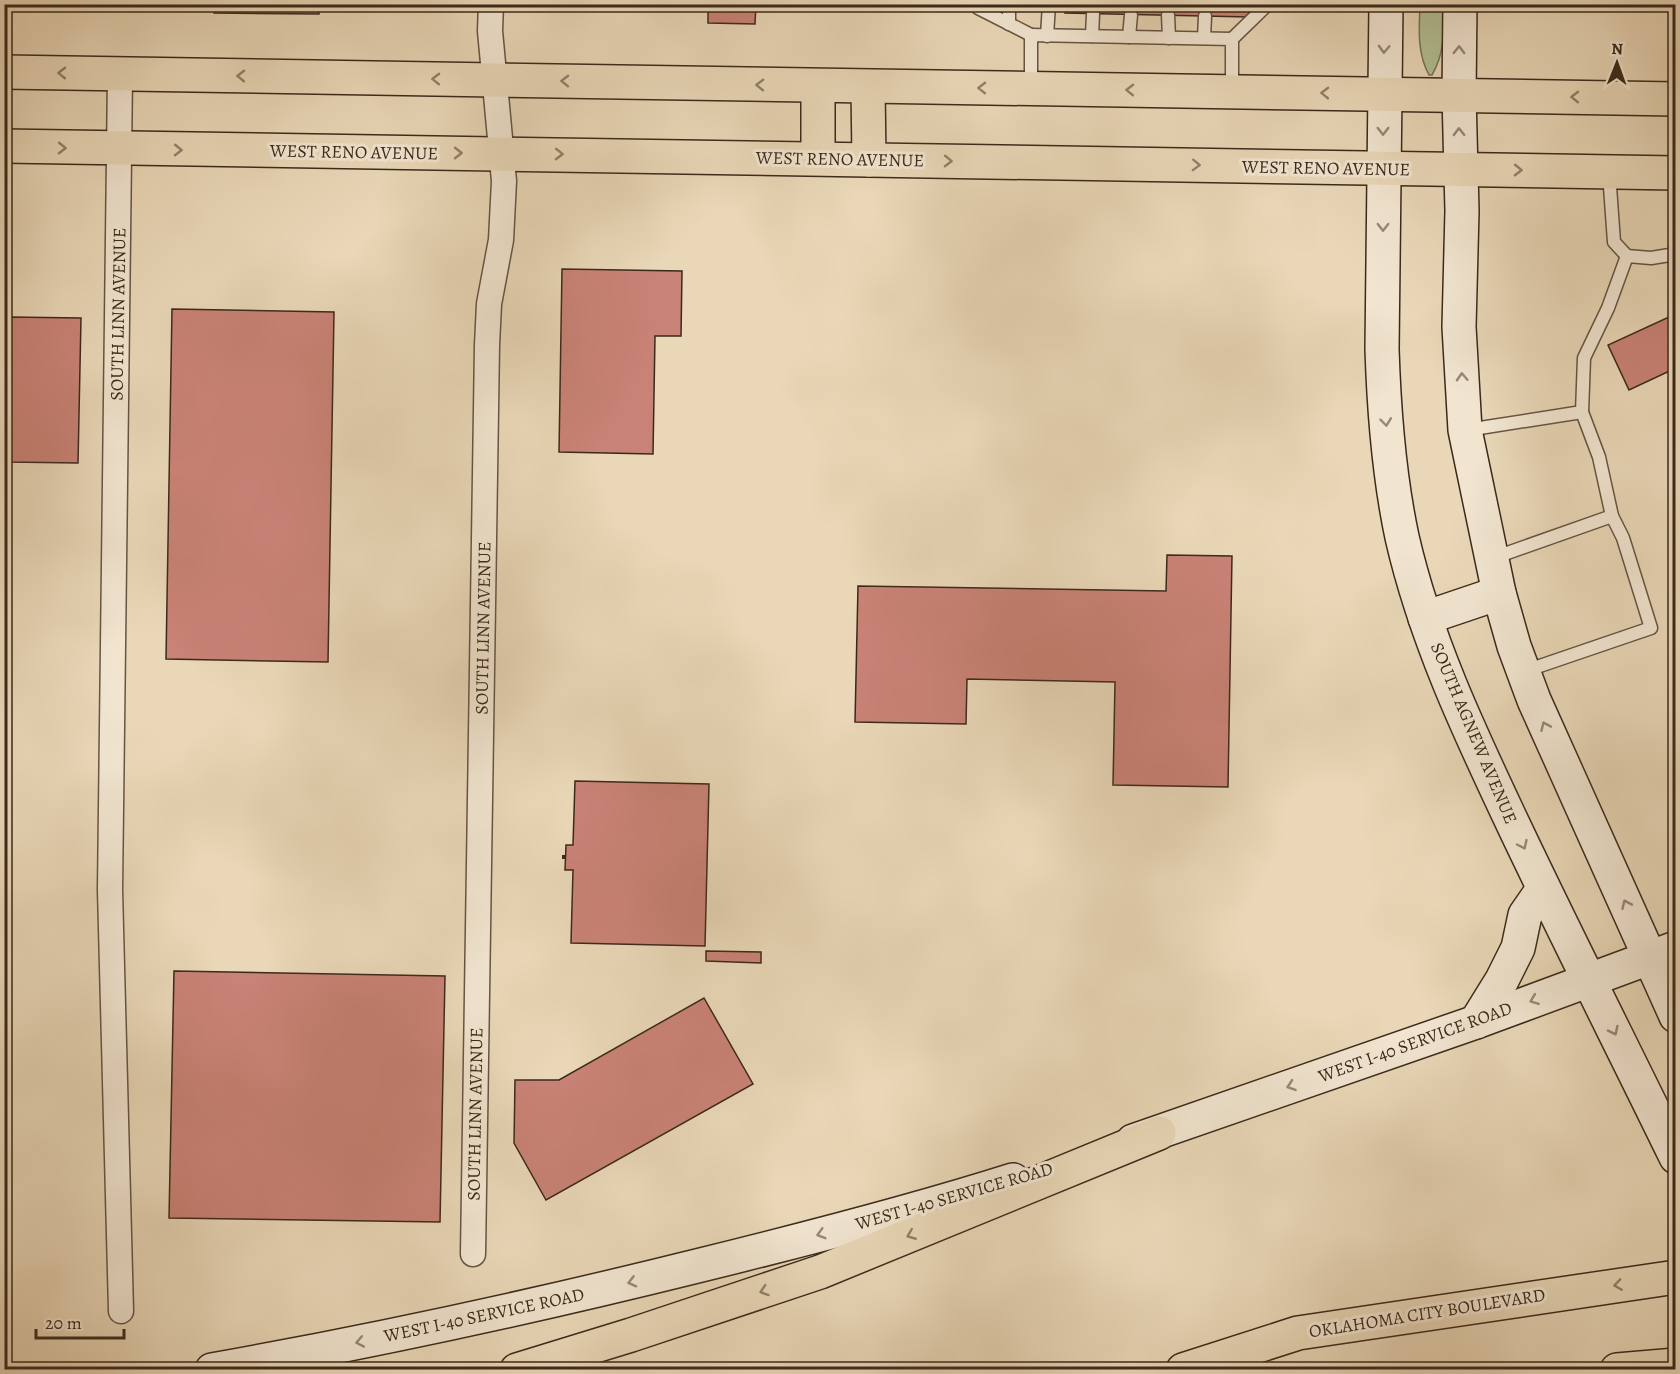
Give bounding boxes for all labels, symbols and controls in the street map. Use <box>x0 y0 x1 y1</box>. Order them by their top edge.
north arrow <box>1587 33 1647 93</box>
text: N <box>1611 38 1624 60</box>
one-way arrow <box>1378 45 1391 54</box>
one-way arrow <box>1453 45 1465 54</box>
one-way arrow <box>58 66 67 79</box>
one-way arrow <box>236 69 245 82</box>
one-way arrow <box>431 73 440 85</box>
one-way arrow <box>560 75 569 87</box>
one-way arrow <box>755 79 764 91</box>
one-way arrow <box>978 82 987 94</box>
one-way arrow <box>1125 84 1134 97</box>
one-way arrow <box>1320 87 1329 99</box>
one-way arrow <box>1571 91 1580 103</box>
one-way arrow <box>1377 127 1389 136</box>
one-way arrow <box>1453 128 1466 137</box>
street label: WEST RENO AVENUE <box>269 139 438 165</box>
one-way arrow <box>57 141 66 154</box>
one-way arrow <box>173 144 182 156</box>
street label: WEST RENO AVENUE <box>755 146 924 172</box>
one-way arrow <box>453 147 462 159</box>
one-way arrow <box>555 148 564 161</box>
one-way arrow <box>944 155 953 167</box>
street label: WEST RENO AVENUE <box>1241 155 1410 181</box>
one-way arrow <box>1192 159 1201 171</box>
one-way arrow <box>1514 164 1523 177</box>
one-way arrow <box>1377 223 1389 232</box>
street label: SOUTH LINN AVENUE <box>104 227 132 401</box>
one-way arrow <box>1455 373 1468 382</box>
one-way arrow <box>1379 418 1392 427</box>
street label: SOUTH LINN AVENUE <box>469 541 497 715</box>
street label: SOUTH AGNEW AVENUE <box>1425 639 1523 827</box>
one-way arrow <box>1541 721 1553 732</box>
one-way arrow <box>1515 838 1527 849</box>
one-way arrow <box>1621 899 1633 910</box>
one-way arrow <box>1530 992 1540 1005</box>
street label: WEST I-40 SERVICE ROAD <box>1314 996 1515 1089</box>
one-way arrow <box>1607 1025 1619 1036</box>
street label: SOUTH LINN AVENUE <box>461 1027 489 1201</box>
one-way arrow <box>1287 1079 1297 1092</box>
street label: WEST I-40 SERVICE ROAD <box>852 1156 1056 1236</box>
one-way arrow <box>817 1227 827 1240</box>
one-way arrow <box>906 1228 917 1240</box>
one-way arrow <box>627 1274 637 1287</box>
one-way arrow <box>1613 1278 1622 1290</box>
street label: WEST I-40 SERVICE ROAD <box>381 1282 586 1348</box>
street label: OKLAHOMA CITY BOULEVARD <box>1307 1282 1547 1344</box>
one-way arrow <box>759 1283 770 1296</box>
scale bar <box>36 1302 124 1340</box>
text: 20 m <box>45 1311 82 1335</box>
one-way arrow <box>355 1335 365 1348</box>

